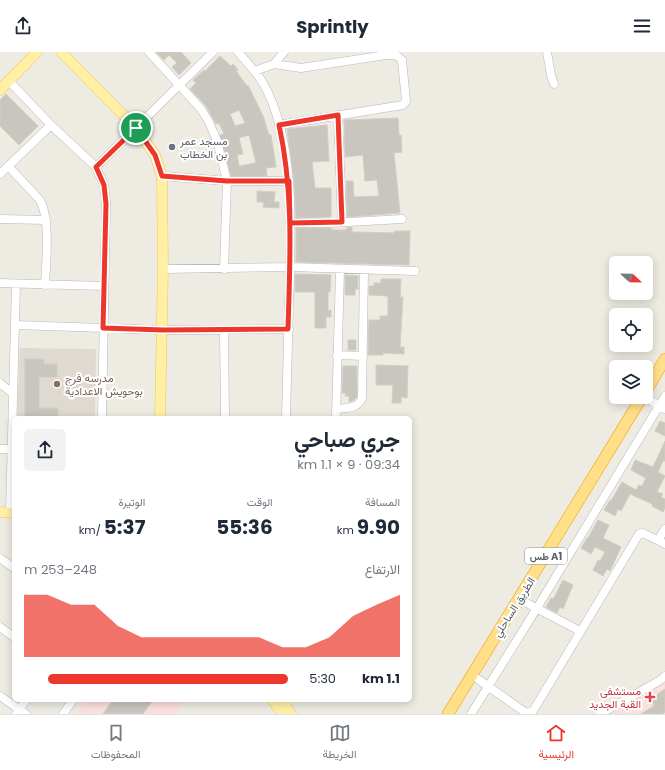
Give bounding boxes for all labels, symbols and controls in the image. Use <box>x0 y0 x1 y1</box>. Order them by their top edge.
text: Sprintly <box>296 14 369 39</box>
icon: share <box>12 15 34 37</box>
icon: menu <box>631 15 653 37</box>
pin <box>119 111 153 145</box>
icon: arrive <box>125 117 147 139</box>
place label: مسجد عمر بن الخطاب <box>179 133 228 162</box>
marker: مسجد عمر بن الخطاب <box>167 142 177 152</box>
north arrow <box>609 256 653 300</box>
map controls <box>609 256 653 404</box>
button: locate <box>609 308 653 352</box>
button: layers <box>609 360 653 404</box>
place label: مدرسه فرج بوحويش الاعدادية <box>65 370 143 399</box>
marker: مدرسه فرج بوحويش الاعدادية <box>52 379 62 389</box>
text: جري صباحي <box>294 424 400 455</box>
button: share <box>24 429 66 471</box>
text: 09:34 · 9 × 1.1 km <box>297 455 400 474</box>
text: الوتيرة <box>118 494 145 510</box>
text: الوقت <box>247 494 273 510</box>
text: المسافة <box>365 494 400 510</box>
text: 5:37 <box>104 513 145 541</box>
text: 55:36 <box>216 513 273 541</box>
text: 9.90 <box>357 513 400 541</box>
text: /km <box>79 522 104 538</box>
text: km <box>337 522 357 538</box>
road number: طس A1 <box>525 548 567 564</box>
text: 248–253 m <box>24 560 97 579</box>
text: الارتفاع <box>365 560 400 579</box>
street label: الطريق الساحلي <box>489 574 541 641</box>
text: 5:30 <box>309 669 336 688</box>
text: 1.1 km <box>362 669 400 688</box>
place label: مستشفى القبة الجديد <box>589 683 641 712</box>
marker: مستشفى القبة الجديد <box>644 691 656 703</box>
tab: المحفوظات <box>91 722 141 764</box>
tab: الخريطة <box>323 722 357 764</box>
tab: الرئيسية <box>538 722 574 764</box>

